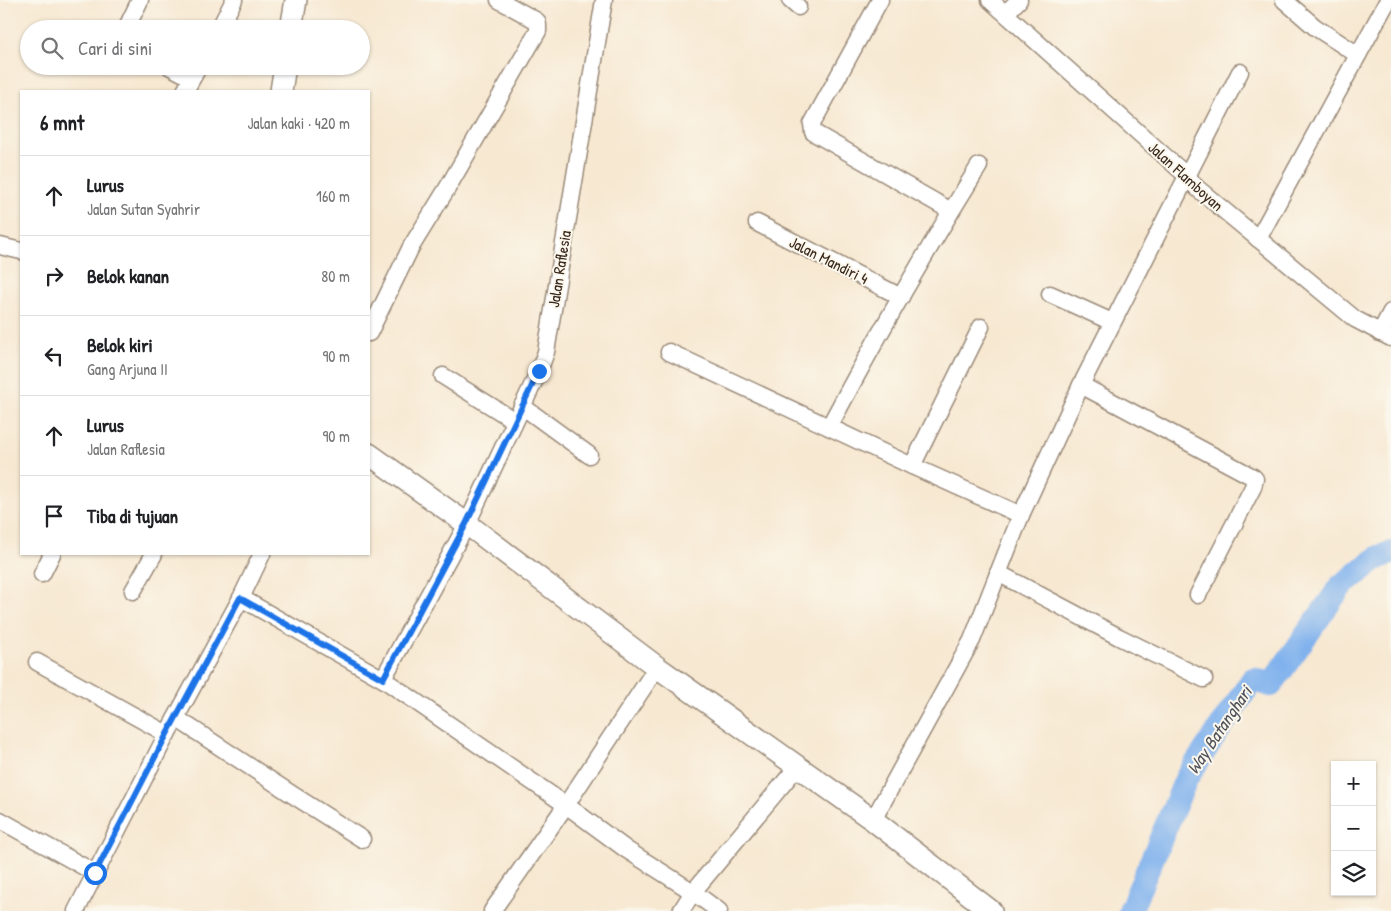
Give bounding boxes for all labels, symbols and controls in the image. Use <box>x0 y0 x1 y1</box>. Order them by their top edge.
search box <box>20 20 370 75</box>
icon: search <box>38 34 66 62</box>
text: Cari di sini <box>78 35 152 61</box>
text: 6 mnt <box>40 108 84 137</box>
text: Jalan kaki · 420 m <box>247 112 350 134</box>
street label: Jalan Flamboyan <box>1144 136 1228 216</box>
text: Lurus <box>87 172 124 198</box>
icon: ahead <box>40 182 68 210</box>
text: 160 m <box>316 185 350 207</box>
text: Jalan Sutan Syahrir <box>87 198 200 220</box>
street label: Jalan Raflesia <box>542 229 576 309</box>
street label: Jalan Mandiri 4 <box>786 231 872 289</box>
icon: right <box>40 262 68 290</box>
text: Belok kanan <box>87 263 169 289</box>
text: 80 m <box>321 265 350 287</box>
text: Belok kiri <box>87 332 153 358</box>
icon: left <box>40 342 68 370</box>
text: 90 m <box>322 345 350 367</box>
text: Gang Arjuna II <box>87 358 168 380</box>
route end <box>528 360 551 383</box>
text: Lurus <box>87 412 124 438</box>
icon: ahead <box>40 422 68 450</box>
text: 90 m <box>322 425 350 447</box>
text: Jalan Raflesia <box>87 438 165 460</box>
icon: arrive <box>40 502 68 530</box>
text: Tiba di tujuan <box>87 503 178 529</box>
water label: Way Batanghari <box>1180 679 1259 779</box>
map controls <box>1331 761 1376 896</box>
button: + <box>1331 761 1376 806</box>
button: − <box>1331 806 1376 851</box>
button: layers <box>1331 851 1376 896</box>
route start <box>84 862 107 885</box>

